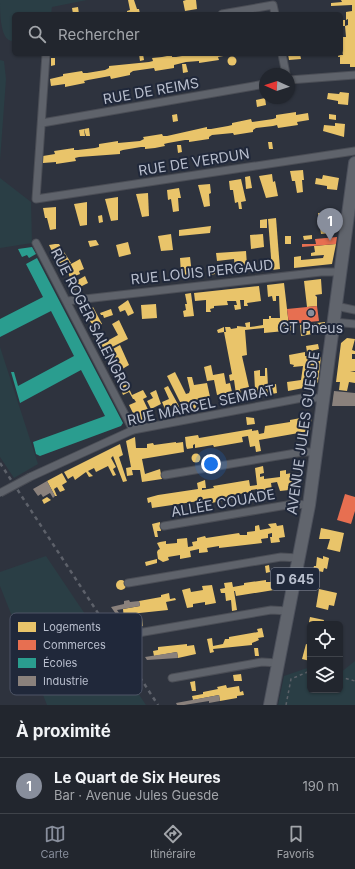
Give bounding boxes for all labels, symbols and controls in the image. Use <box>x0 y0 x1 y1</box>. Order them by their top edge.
search box <box>12 12 343 56</box>
icon: search <box>26 23 48 45</box>
text: Rechercher <box>58 25 140 44</box>
north arrow <box>259 68 295 104</box>
street label: RUE DE REIMS <box>102 74 200 107</box>
street label: RUE DE VERDUN <box>137 144 251 179</box>
pin: 1 <box>317 208 343 241</box>
street label: RUE ROGER SALENGRO <box>48 245 135 394</box>
street label: RUE LOUIS PERGAUD <box>130 256 274 287</box>
marker: GT Pneus <box>306 308 316 318</box>
place label: GT Pneus <box>279 319 343 336</box>
street label: AVENUE JULES GUESDE <box>283 350 322 516</box>
street label: RUE MARCEL SEMBAT <box>126 381 276 428</box>
your location <box>201 454 221 474</box>
street label: ALLÉE COUADE <box>169 485 276 520</box>
road number: D 645 <box>271 568 319 590</box>
legend <box>10 613 142 695</box>
text: Logements <box>43 620 101 634</box>
map controls <box>307 621 343 693</box>
button: locate <box>307 621 343 657</box>
text: Commerces <box>43 638 106 652</box>
text: Écoles <box>43 656 78 670</box>
button: layers <box>307 657 343 693</box>
text: Industrie <box>43 674 89 688</box>
text: À proximité <box>16 721 111 741</box>
text: Le Quart de Six Heures <box>54 768 221 787</box>
text: 1 <box>26 778 32 794</box>
text: 190 m <box>302 778 339 794</box>
text: Bar · Avenue Jules Guesde <box>54 787 219 803</box>
tab: Carte <box>41 823 69 861</box>
tab: Itinéraire <box>150 823 196 861</box>
tab: Favoris <box>277 823 314 861</box>

